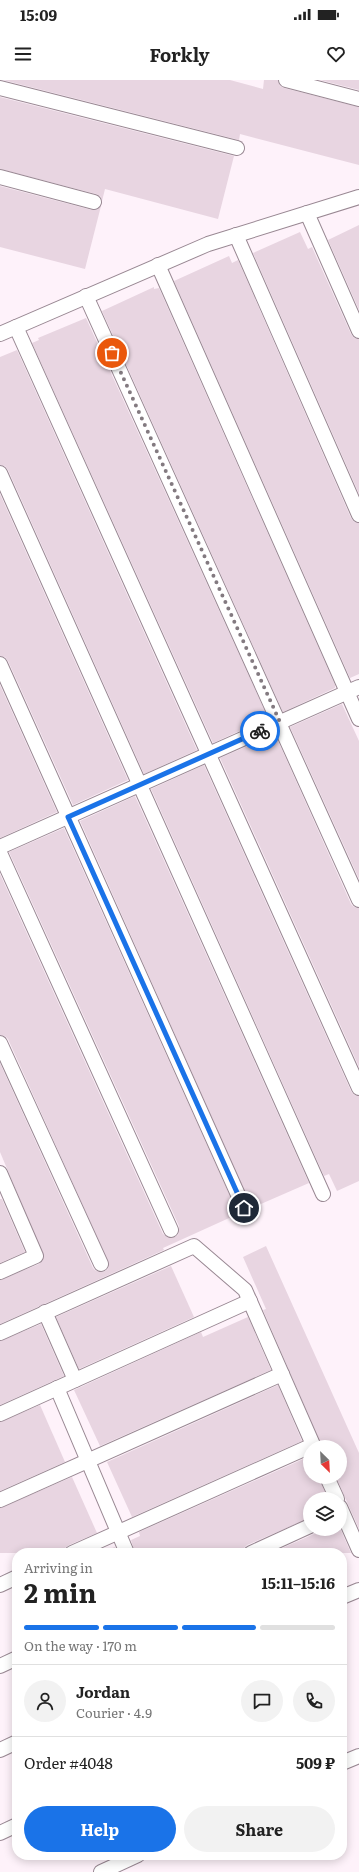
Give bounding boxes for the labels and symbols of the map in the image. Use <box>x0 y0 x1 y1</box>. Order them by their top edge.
pin <box>95 336 129 370</box>
courier <box>240 711 280 751</box>
pin <box>227 1191 261 1225</box>
north arrow <box>303 1440 347 1484</box>

